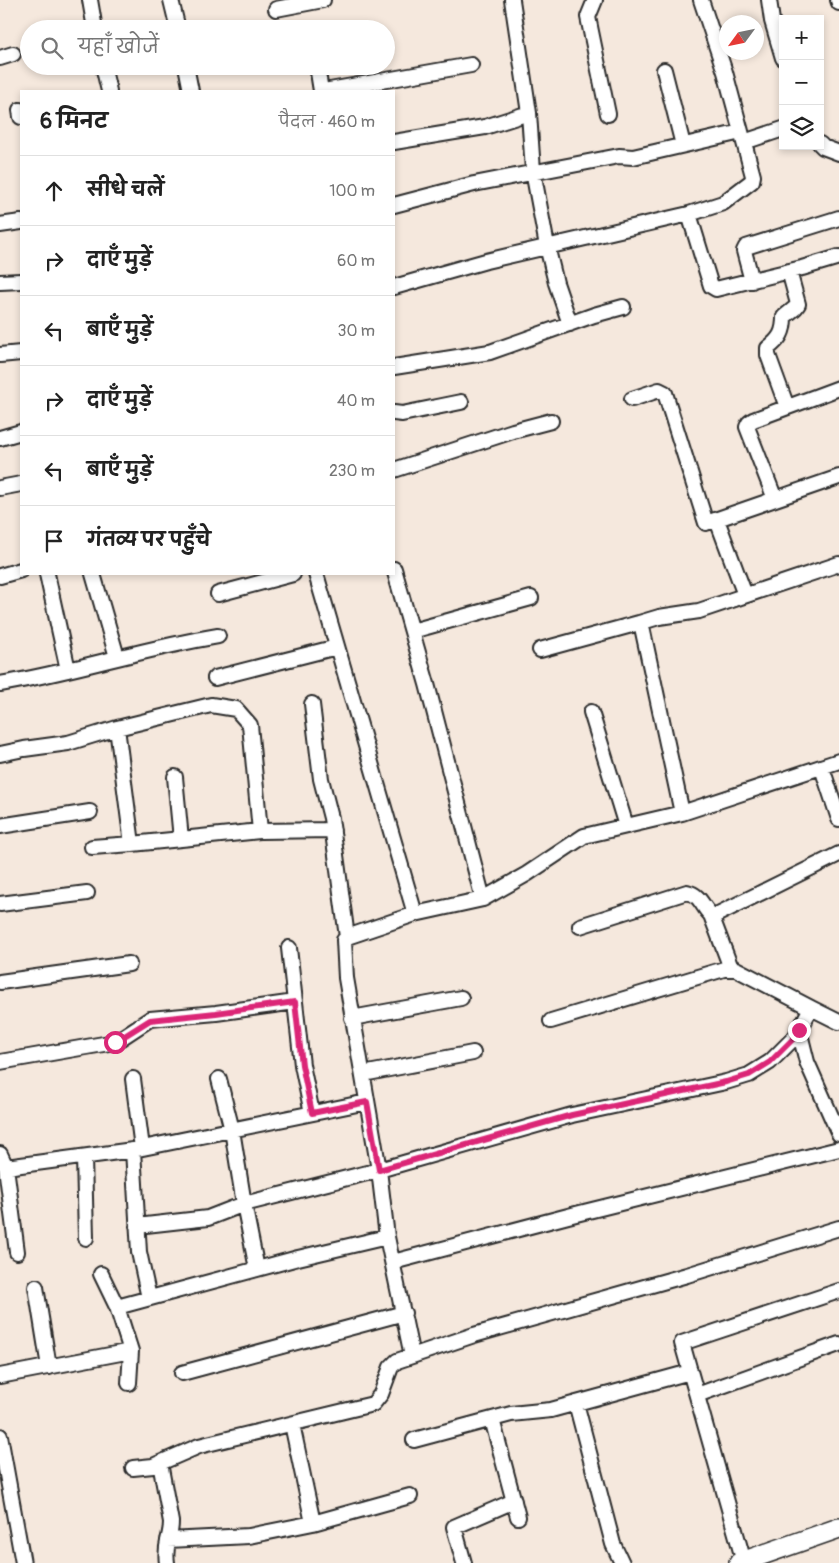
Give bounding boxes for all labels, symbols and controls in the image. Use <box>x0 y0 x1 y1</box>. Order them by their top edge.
north arrow <box>719 15 764 60</box>
map controls <box>779 15 824 150</box>
button: + <box>779 15 824 60</box>
search box <box>20 20 395 75</box>
icon: search <box>38 34 66 62</box>
text: यहाँ खोजें <box>78 35 159 59</box>
button: − <box>779 60 824 105</box>
button: layers <box>779 105 824 150</box>
text: 6 मिनट <box>40 108 108 135</box>
text: पैदल · 460 m <box>279 112 375 132</box>
icon: ahead <box>40 177 68 205</box>
text: सीधे चलें <box>87 178 164 202</box>
text: 100 m <box>329 181 375 201</box>
icon: right <box>40 247 68 275</box>
text: दाएँ मुड़ें <box>87 248 152 272</box>
text: 60 m <box>337 251 375 271</box>
icon: left <box>40 317 68 345</box>
text: बाएँ मुड़ें <box>87 318 153 342</box>
text: 30 m <box>337 321 375 341</box>
icon: right <box>40 387 68 415</box>
text: दाएँ मुड़ें <box>87 388 152 412</box>
text: 40 m <box>337 391 375 411</box>
icon: left <box>40 457 68 485</box>
text: बाएँ मुड़ें <box>87 458 153 482</box>
text: 230 m <box>329 461 375 481</box>
icon: arrive <box>40 527 68 555</box>
text: गंतव्य पर पहुँचे <box>87 528 211 552</box>
route end <box>788 1019 811 1042</box>
route start <box>104 1031 127 1054</box>

